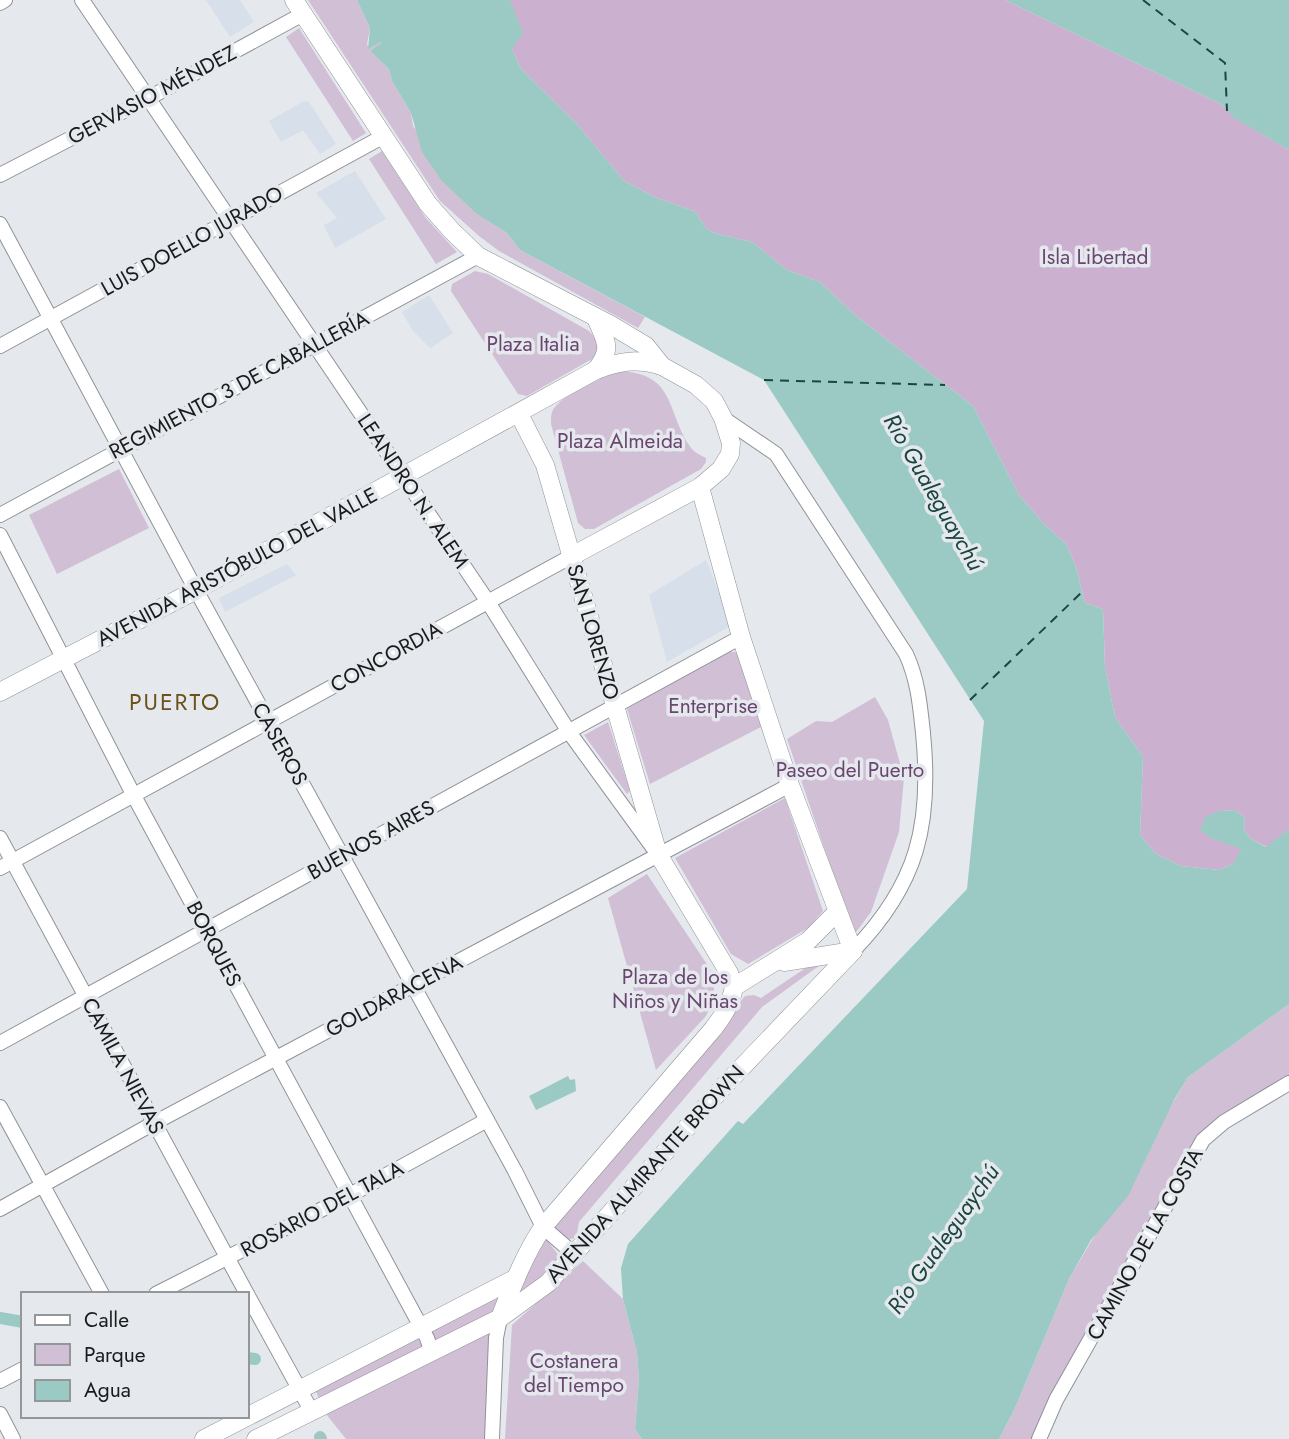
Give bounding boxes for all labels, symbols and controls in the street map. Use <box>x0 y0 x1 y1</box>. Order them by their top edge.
street label: GERVASIO MÉNDEZ <box>62 38 242 152</box>
street label: LUIS DOELLO JURADO <box>96 178 288 304</box>
park label: Isla Libertad <box>1042 242 1148 272</box>
street label: REGIMIENTO 3 DE CABALLERÍA <box>104 303 374 466</box>
park label: Plaza Italia <box>486 329 580 359</box>
water label: Río Gualeguaychú <box>875 407 993 577</box>
street label: LEANDRO N. ALEM <box>350 408 476 574</box>
park label: Plaza Almeida <box>557 426 683 456</box>
street label: AVENIDA ARISTÓBULO DEL VALLE <box>91 480 383 654</box>
street label: SAN LORENZO <box>559 561 627 703</box>
street label: CONCORDIA <box>325 614 447 700</box>
district label: PUERTO <box>129 685 221 719</box>
park label: Enterprise <box>668 691 758 721</box>
street label: CASEROS <box>245 697 315 791</box>
park label: Paseo del Puerto <box>776 755 924 785</box>
street label: BUENOS AIRES <box>302 793 440 887</box>
street label: BORQUES <box>179 896 249 992</box>
street label: GOLDARACENA <box>320 947 468 1045</box>
park label: Plaza de los Niños y Niñas <box>612 962 738 1016</box>
street label: CAMILA NIEVAS <box>74 993 172 1139</box>
street label: AVENIDA ALMIRANTE BROWN <box>539 1058 751 1290</box>
street label: CAMINO DE LA COSTA <box>1080 1142 1210 1346</box>
street label: ROSARIO DEL TALA <box>235 1153 409 1265</box>
water label: Río Gualeguaychú <box>879 1157 1008 1321</box>
legend <box>21 1292 248 1418</box>
text: Calle <box>84 1305 129 1335</box>
text: Parque <box>84 1340 146 1370</box>
park label: Costanera del Tiempo <box>524 1346 624 1400</box>
text: Agua <box>84 1375 131 1405</box>

